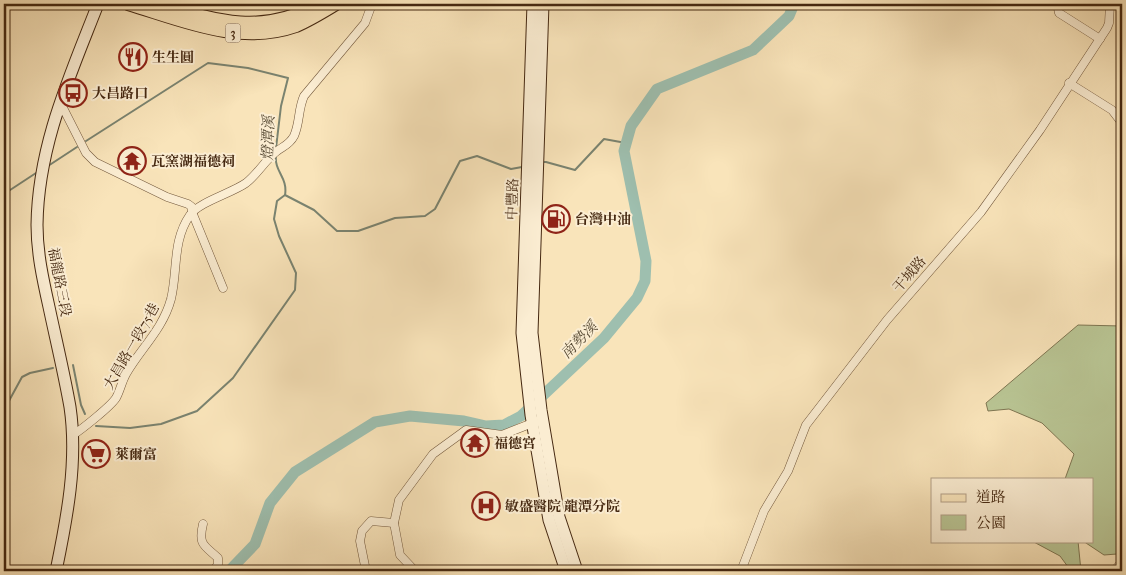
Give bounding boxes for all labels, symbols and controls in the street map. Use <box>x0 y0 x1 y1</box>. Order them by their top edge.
road number: 3 <box>226 23 240 42</box>
restaurant icon: 生生圓 <box>118 42 148 72</box>
place label: 生生圓 <box>152 49 194 66</box>
bus stop icon: 大昌路口 <box>58 78 88 108</box>
place label: 大昌路口 <box>92 85 148 102</box>
water label: 燈潭溪 <box>258 113 278 161</box>
temple icon: 瓦窯湖福德祠 <box>117 146 147 176</box>
place label: 瓦窯湖福德祠 <box>151 153 235 170</box>
street label: 中豐路 <box>503 178 522 220</box>
fuel station icon: 台灣中油 <box>541 204 571 234</box>
place label: 台灣中油 <box>575 211 631 228</box>
street label: 福龍路三段 <box>44 246 75 318</box>
street label: 干城路 <box>889 253 930 296</box>
street label: 大昌路一段75巷 <box>100 300 163 392</box>
water label: 南勢溪 <box>557 316 603 362</box>
temple icon: 福德宮 <box>460 428 490 458</box>
place label: 福德宮 <box>494 435 536 452</box>
supermarket icon: 萊爾富 <box>81 439 111 469</box>
place label: 萊爾富 <box>115 446 157 463</box>
legend <box>931 478 1094 542</box>
text: 道路 <box>976 488 1006 506</box>
hospital icon: 敏盛醫院 龍潭分院 <box>471 491 501 521</box>
place label: 敏盛醫院 龍潭分院 <box>505 498 620 515</box>
text: 公園 <box>976 514 1006 532</box>

